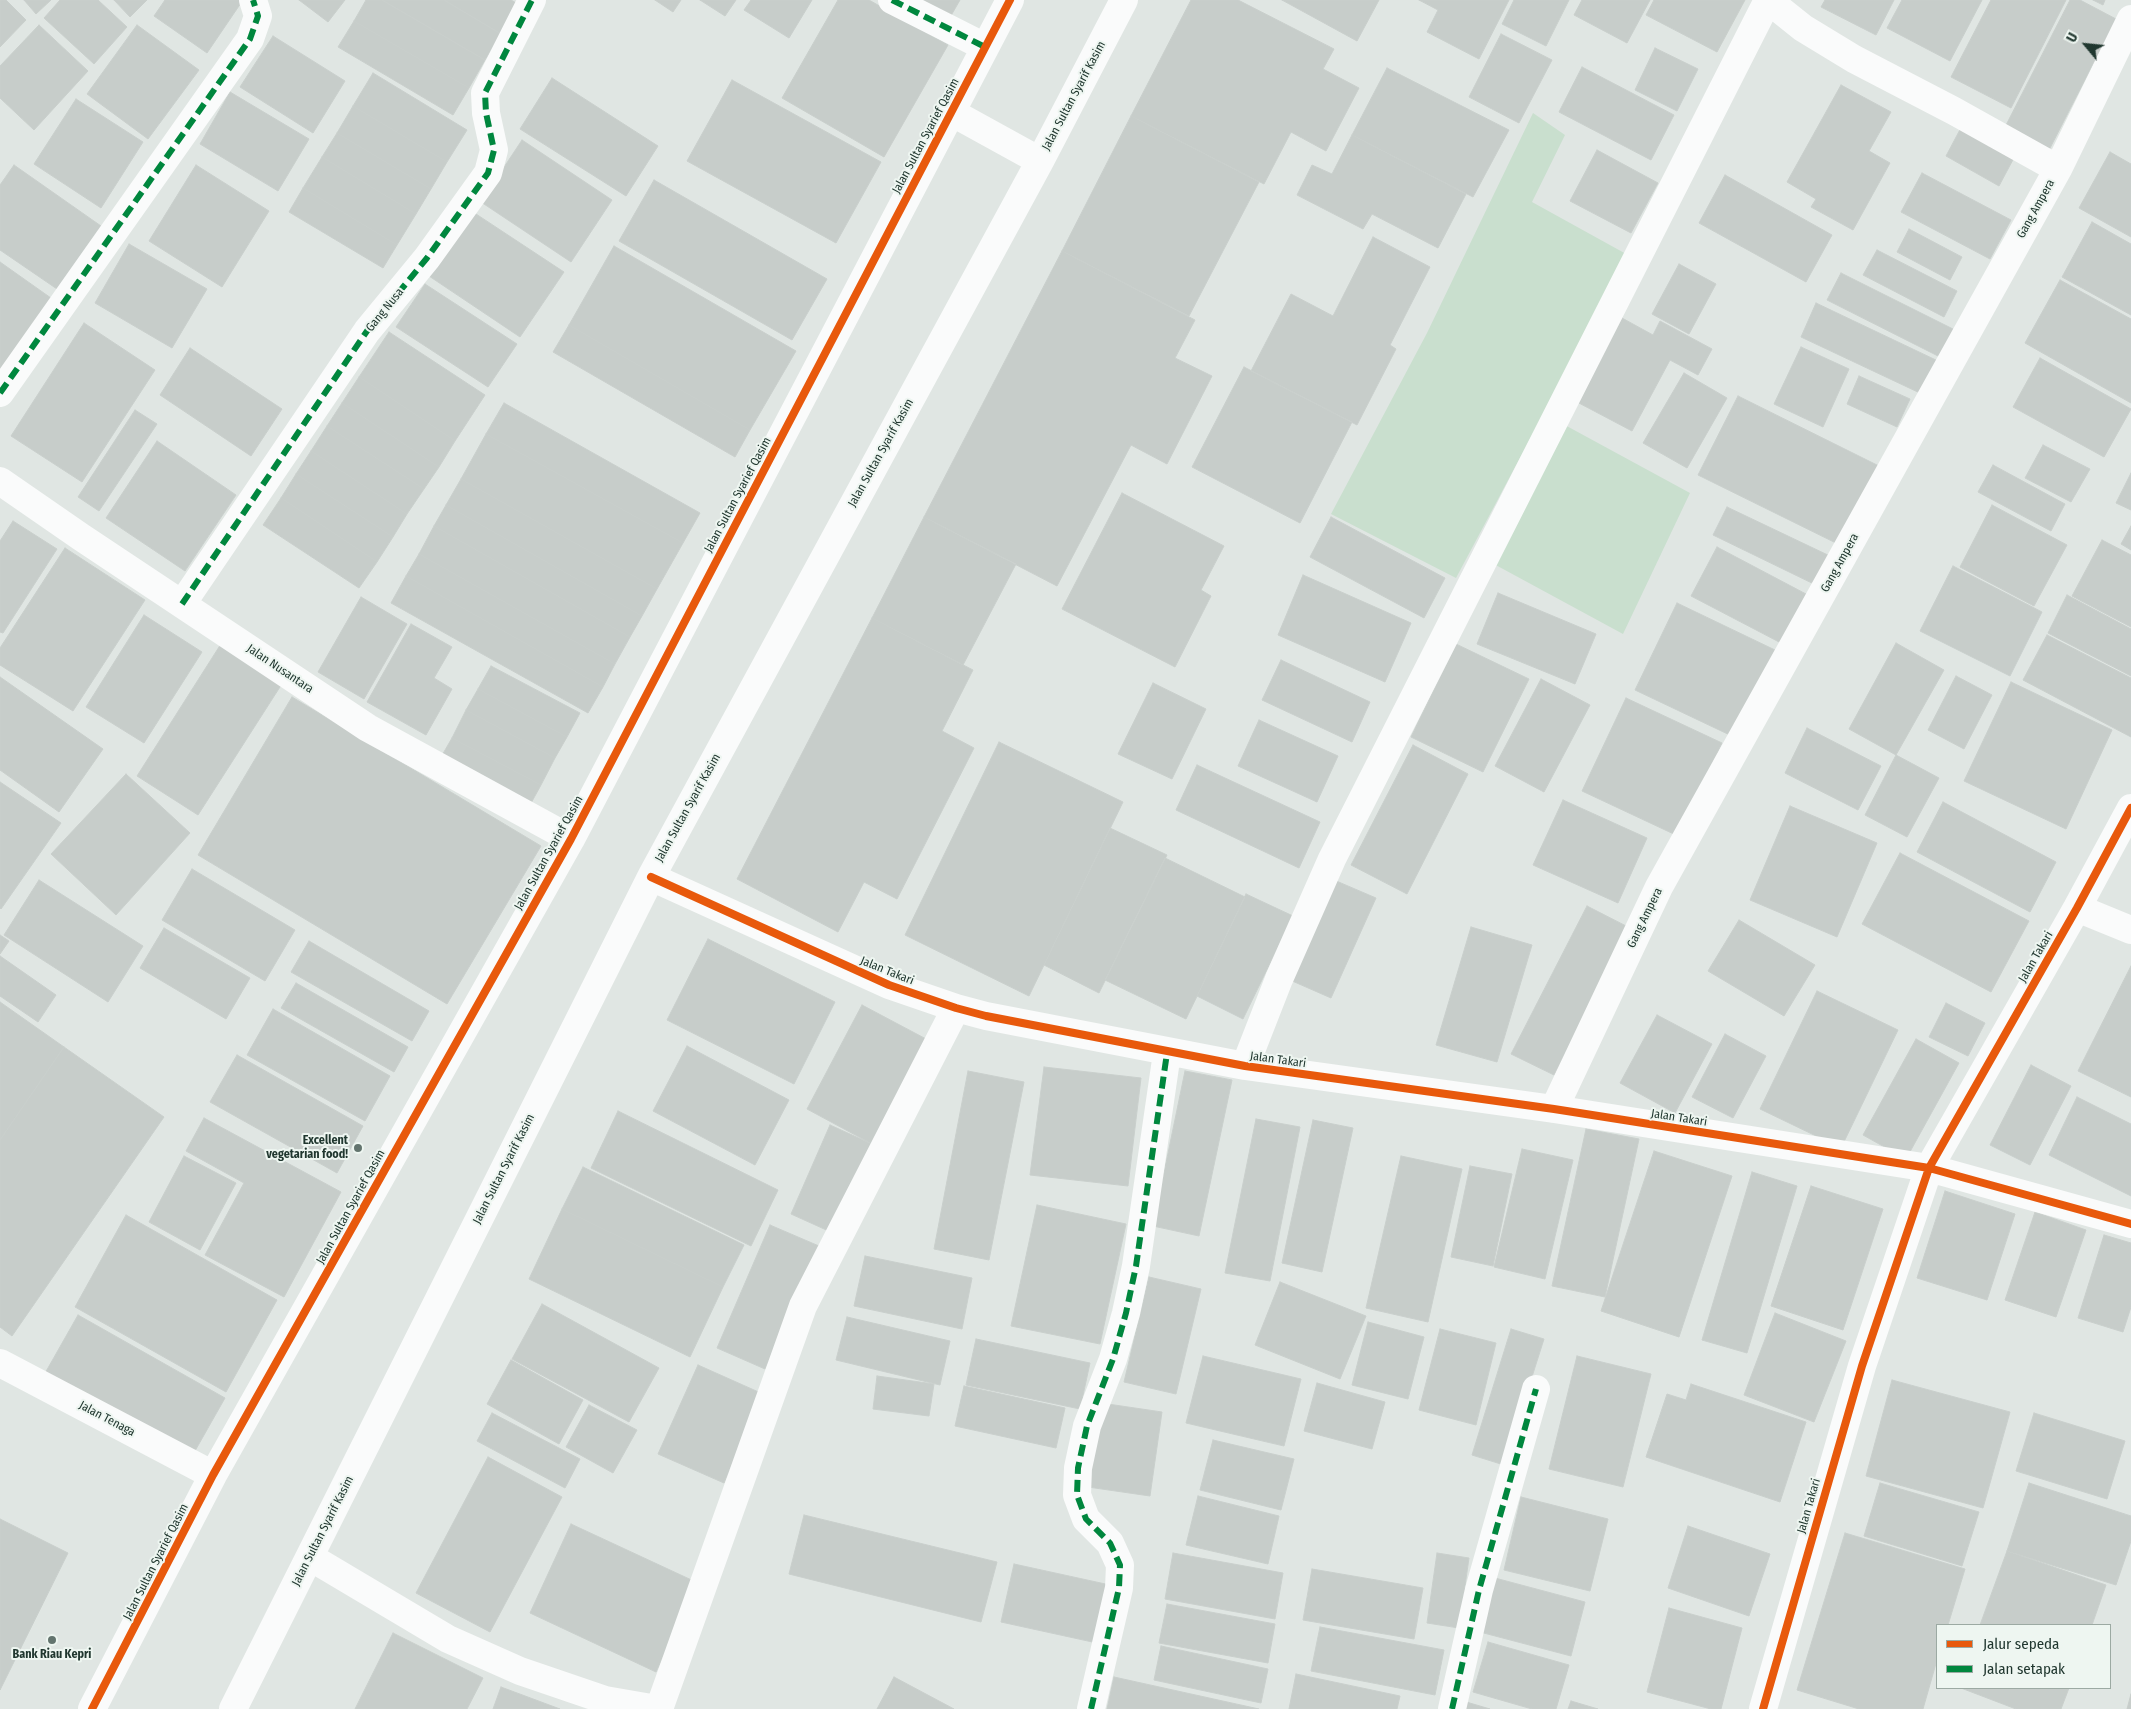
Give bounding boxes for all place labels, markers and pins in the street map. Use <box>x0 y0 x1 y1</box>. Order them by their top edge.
place label: Excellent vegetarian food! <box>266 1134 348 1162</box>
marker: Excellent vegetarian food! <box>352 1142 364 1154</box>
marker: Bank Riau Kepri <box>46 1634 58 1646</box>
place label: Bank Riau Kepri <box>13 1648 91 1662</box>

